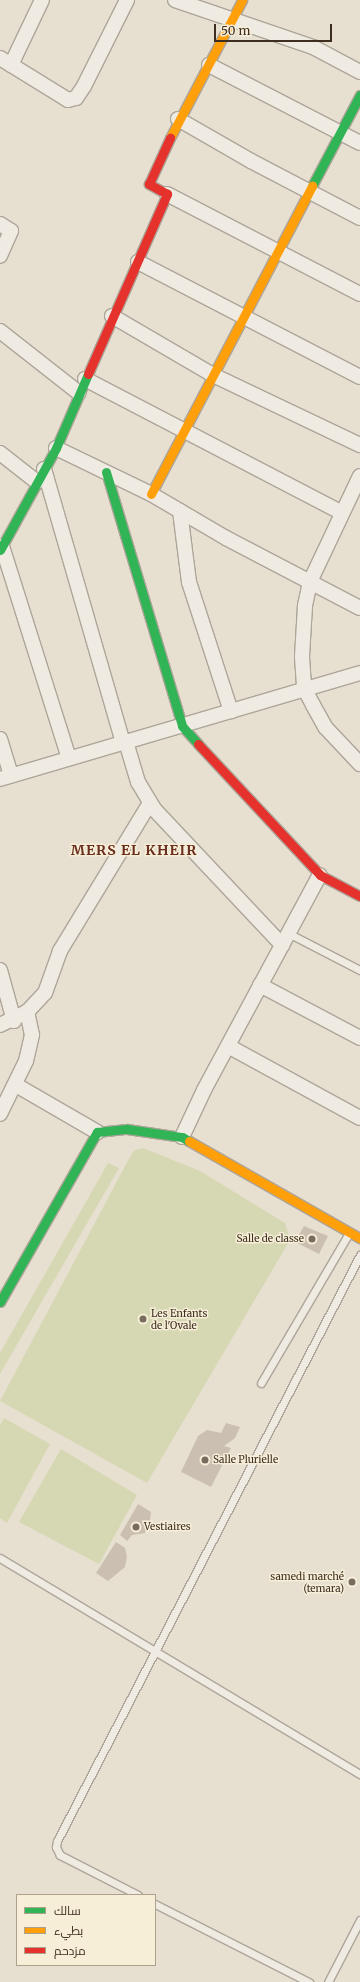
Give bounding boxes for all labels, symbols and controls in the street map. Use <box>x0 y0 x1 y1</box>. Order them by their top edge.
scale bar <box>216 16 334 42</box>
text: 50 m <box>221 23 250 38</box>
district label: MERS EL KHEIR <box>71 842 197 858</box>
place label: Salle de classe <box>236 1233 304 1245</box>
marker: Salle de classe <box>307 1234 317 1244</box>
place label: Les Enfants de l'Ovale <box>151 1307 207 1330</box>
marker: Les Enfants de l'Ovale <box>138 1314 148 1324</box>
place label: Salle Plurielle <box>213 1454 278 1466</box>
marker: Salle Plurielle <box>200 1455 210 1465</box>
place label: Vestiaires <box>144 1521 191 1533</box>
marker: Vestiaires <box>131 1522 141 1532</box>
place label: samedi marché (temara) <box>270 1570 344 1594</box>
marker: samedi marché (temara) <box>347 1577 357 1587</box>
legend <box>16 1894 156 1966</box>
text: سالك <box>54 1903 81 1918</box>
text: بطيء <box>54 1923 83 1938</box>
text: مزدحم <box>54 1943 86 1958</box>

